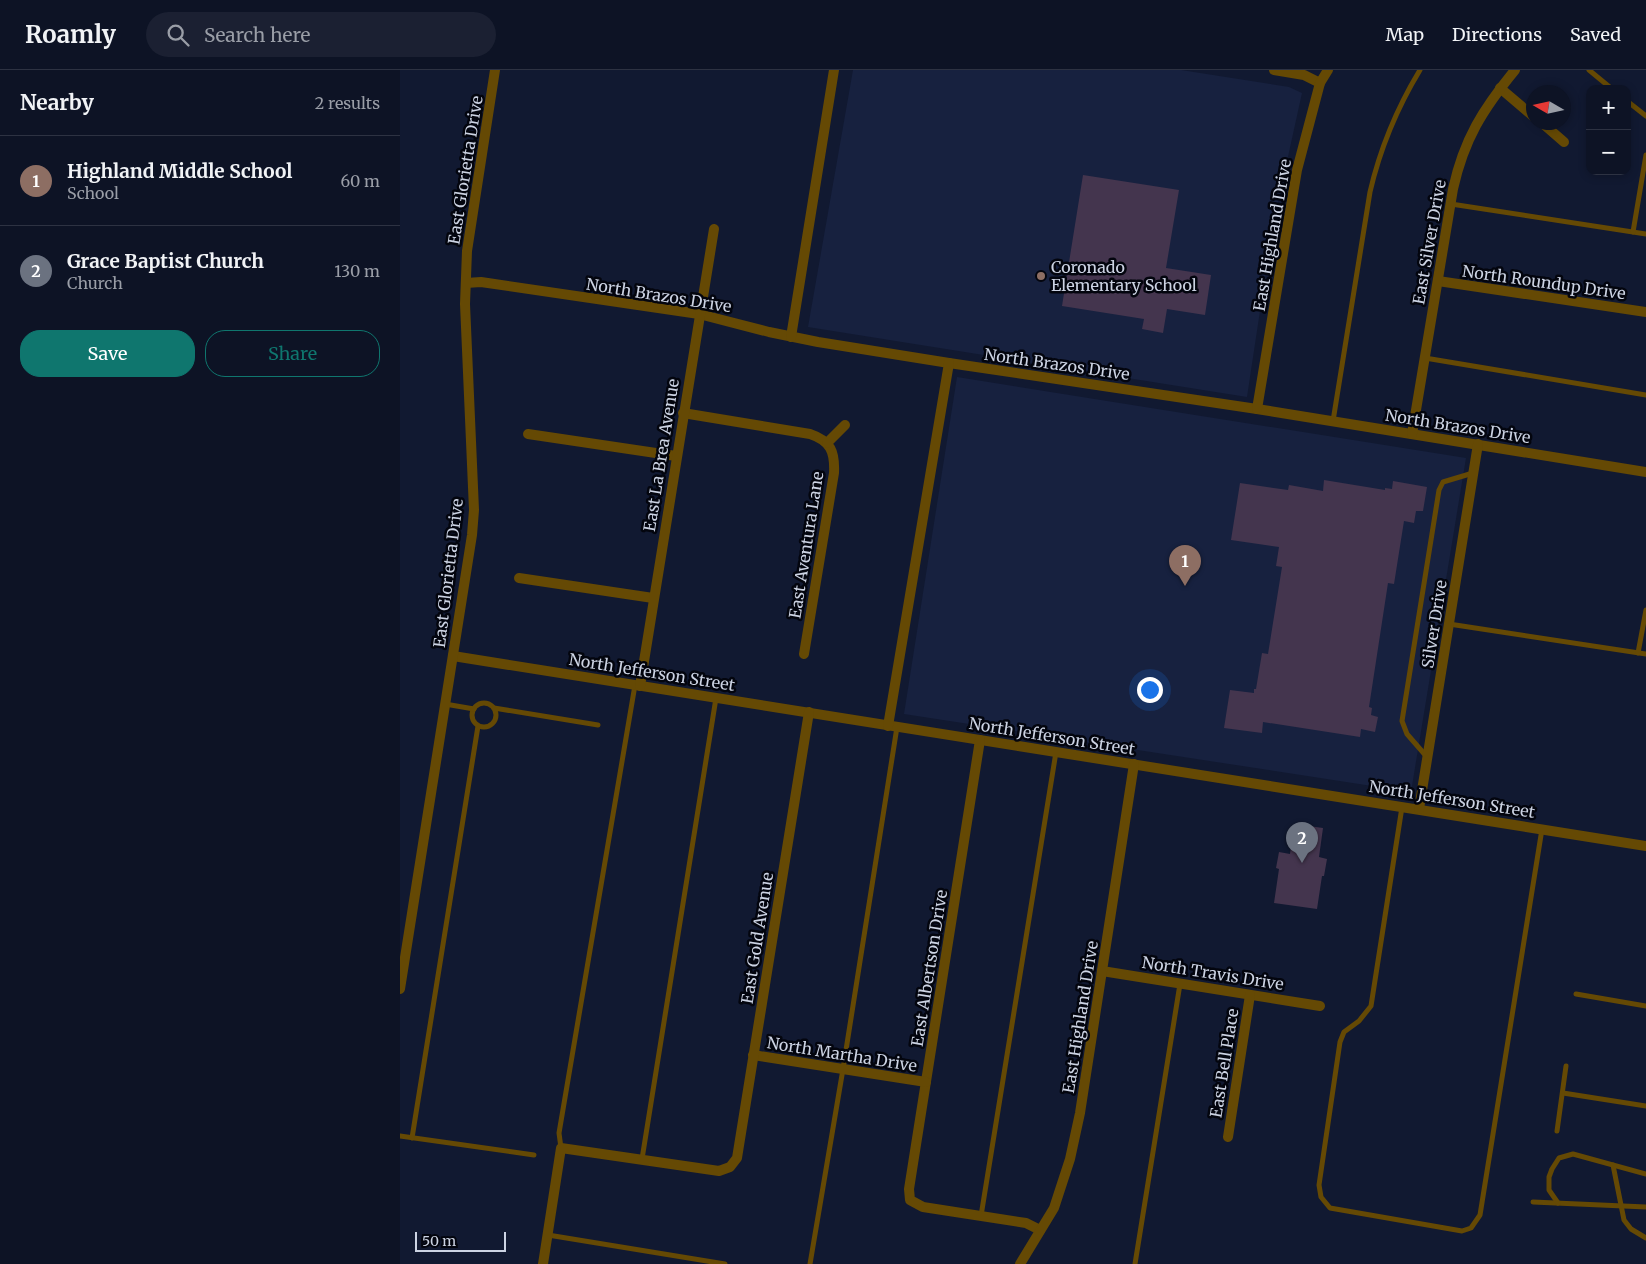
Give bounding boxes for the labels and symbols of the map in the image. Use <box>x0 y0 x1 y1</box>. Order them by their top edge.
north arrow <box>1526 85 1571 130</box>
street label: East Glorietta Drive <box>443 94 487 246</box>
street label: East Highland Drive <box>1249 157 1295 313</box>
street label: East Silver Drive <box>1408 178 1450 306</box>
place label: Coronado Elementary School <box>1051 257 1197 295</box>
street label: North Roundup Drive <box>1461 261 1627 303</box>
marker: Coronado Elementary School <box>1035 270 1047 282</box>
street label: North Brazos Drive <box>585 274 733 316</box>
street label: North Brazos Drive <box>983 344 1131 384</box>
street label: East La Brea Avenue <box>639 377 683 533</box>
street label: North Brazos Drive <box>1384 405 1532 447</box>
street label: East Aventura Lane <box>784 470 828 620</box>
street label: East Glorietta Drive <box>429 497 467 649</box>
pin: 1 <box>1169 545 1201 586</box>
street label: Silver Drive <box>1417 578 1451 670</box>
street label: North Jefferson Street <box>568 649 737 695</box>
your location <box>1137 677 1163 703</box>
street label: North Jefferson Street <box>968 713 1137 759</box>
street label: North Jefferson Street <box>1368 776 1537 822</box>
pin: 2 <box>1286 822 1318 863</box>
street label: East Gold Avenue <box>737 871 777 1005</box>
street label: East Albertson Drive <box>907 888 951 1048</box>
street label: East Highland Drive <box>1058 939 1102 1095</box>
street label: North Travis Drive <box>1141 952 1285 994</box>
street label: East Bell Place <box>1205 1007 1243 1119</box>
street label: North Martha Drive <box>766 1032 918 1076</box>
scale bar <box>415 1229 506 1252</box>

